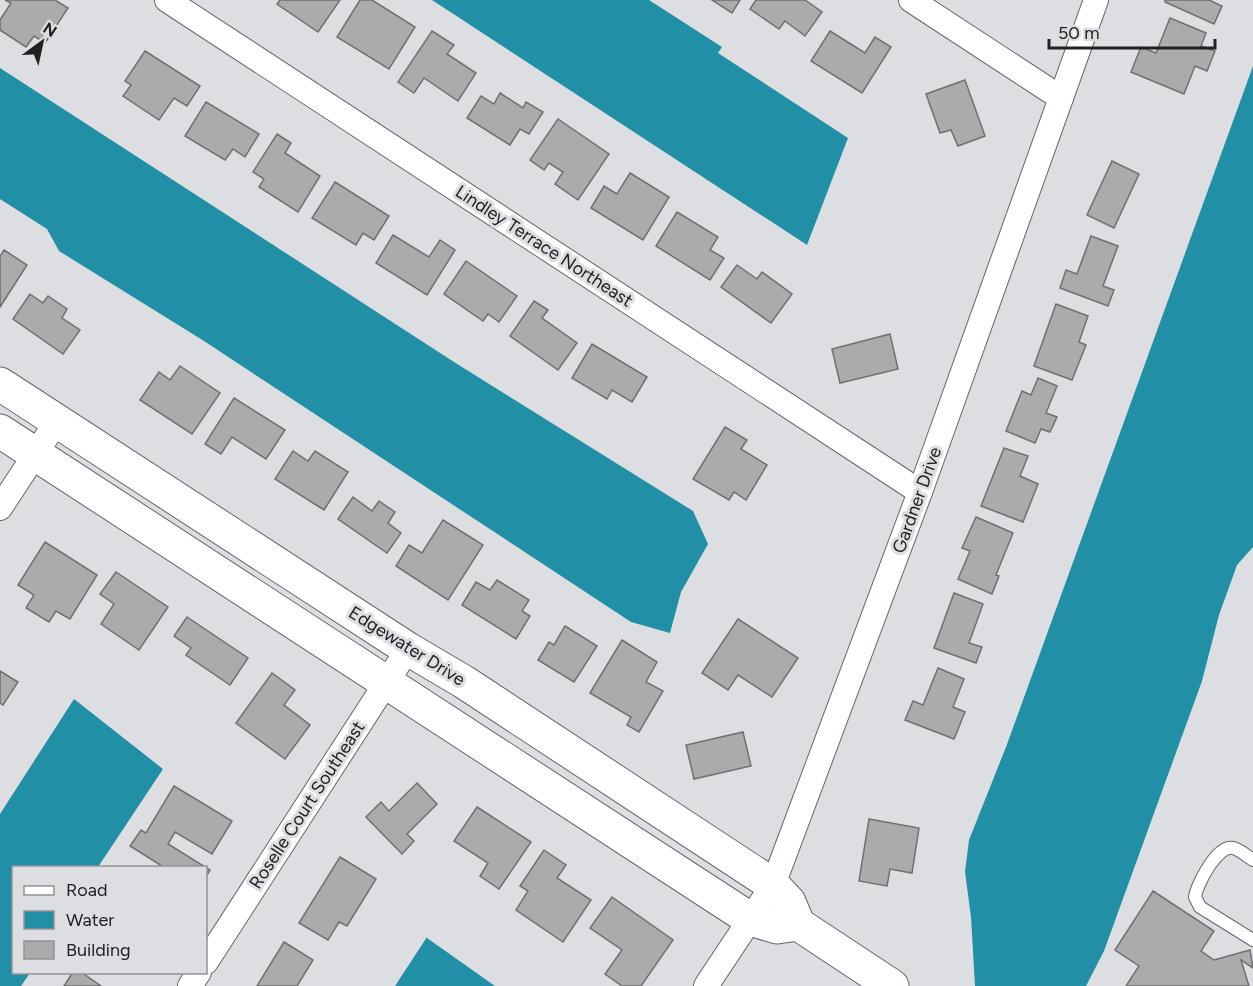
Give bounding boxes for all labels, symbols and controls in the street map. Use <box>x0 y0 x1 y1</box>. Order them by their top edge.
north arrow <box>12 12 72 72</box>
scale bar <box>1049 12 1216 50</box>
text: N <box>40 19 60 41</box>
text: 50 m <box>1058 22 1100 44</box>
street label: Lindley Terrace Northeast <box>451 180 637 312</box>
street label: Gardner Drive <box>888 444 946 556</box>
street label: Edgewater Drive <box>345 601 469 691</box>
street label: Roselle Court Southeast <box>245 717 370 893</box>
legend <box>12 866 207 974</box>
text: Road <box>66 879 107 901</box>
text: Water <box>66 909 114 931</box>
text: Building <box>66 939 131 961</box>

